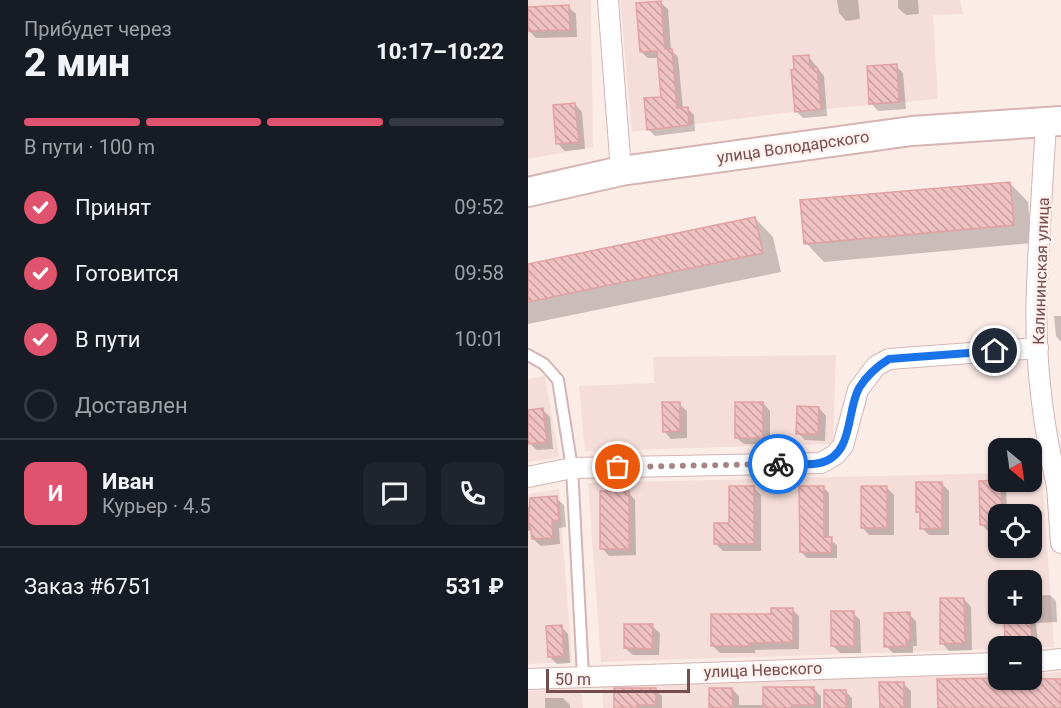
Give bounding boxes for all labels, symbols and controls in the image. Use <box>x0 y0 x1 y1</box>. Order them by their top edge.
text: Прибудет через <box>24 17 172 41</box>
text: 10:17–10:22 <box>376 39 504 64</box>
text: 2 мин <box>24 40 130 86</box>
street label: улица Володарского <box>716 127 870 167</box>
text: В пути · 100 m <box>24 135 155 159</box>
icon: check <box>24 191 57 224</box>
text: Принят <box>75 195 151 220</box>
text: 09:52 <box>454 195 504 219</box>
street label: Калининская улица <box>1029 197 1053 345</box>
icon: check <box>24 257 57 290</box>
text: Готовится <box>75 261 179 286</box>
text: 09:58 <box>454 261 504 285</box>
icon: check <box>24 323 57 356</box>
pin <box>969 325 1020 376</box>
text: В пути <box>75 327 141 352</box>
text: 10:01 <box>454 327 504 351</box>
icon: home <box>978 334 1011 367</box>
text: Доставлен <box>75 393 188 418</box>
courier <box>748 434 808 494</box>
north arrow <box>988 438 1042 492</box>
map controls <box>988 438 1042 690</box>
pin <box>592 441 643 492</box>
icon: bike <box>762 448 795 481</box>
icon: bag <box>601 450 634 483</box>
button: chat <box>363 462 426 525</box>
button: phone <box>441 462 504 525</box>
text: Иван <box>102 469 154 494</box>
text: И <box>48 481 63 506</box>
text: Курьер · 4.5 <box>102 494 211 518</box>
button: locate <box>988 504 1042 558</box>
button: + <box>988 570 1042 624</box>
text: Заказ #6751 <box>24 574 153 599</box>
text: 531 ₽ <box>445 574 504 599</box>
button: − <box>988 636 1042 690</box>
street label: улица Невского <box>703 658 823 682</box>
scale bar <box>546 666 690 694</box>
text: 50 m <box>555 670 591 689</box>

